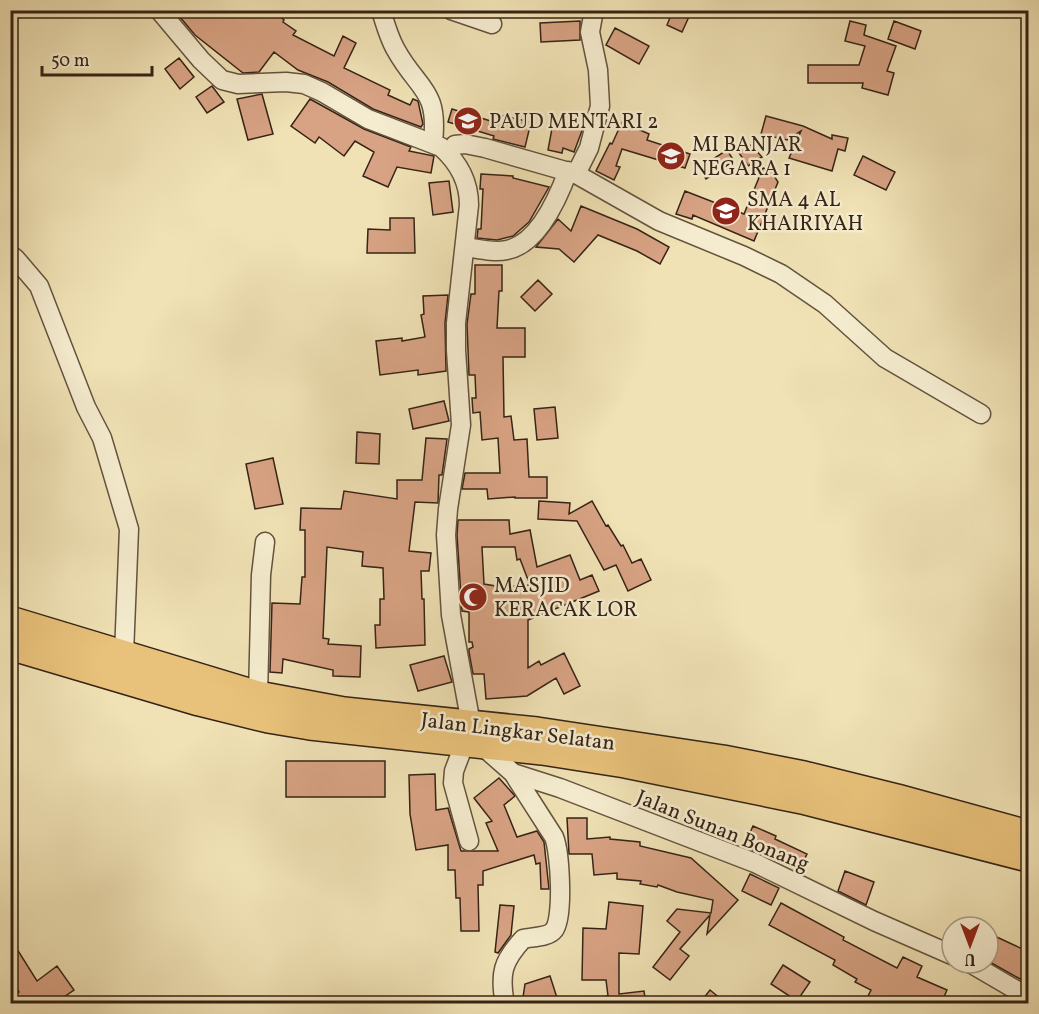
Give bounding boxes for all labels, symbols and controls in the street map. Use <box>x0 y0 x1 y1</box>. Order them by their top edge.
scale bar <box>42 39 152 77</box>
text: 50 m <box>51 49 90 74</box>
school or university icon: PAUD MENTARI 2 <box>452 105 484 137</box>
place label: PAUD MENTARI 2 <box>489 108 658 137</box>
place label: MI BANJAR NEGARA 1 <box>692 131 802 184</box>
school or university icon: MI BANJAR NEGARA 1 <box>655 140 687 172</box>
place label: SMA 4 AL KHAIRIYAH <box>747 186 863 239</box>
school or university icon: SMA 4 AL KHAIRIYAH <box>710 195 742 227</box>
place label: MASJID KERACAK LOR <box>494 572 638 625</box>
mosque icon: MASJID KERACAK LOR <box>457 581 489 613</box>
street label: Jalan Lingkar Selatan <box>419 706 617 759</box>
street label: Jalan Sunan Bonang <box>631 783 813 879</box>
north arrow <box>940 915 1000 975</box>
text: U <box>964 947 975 969</box>

